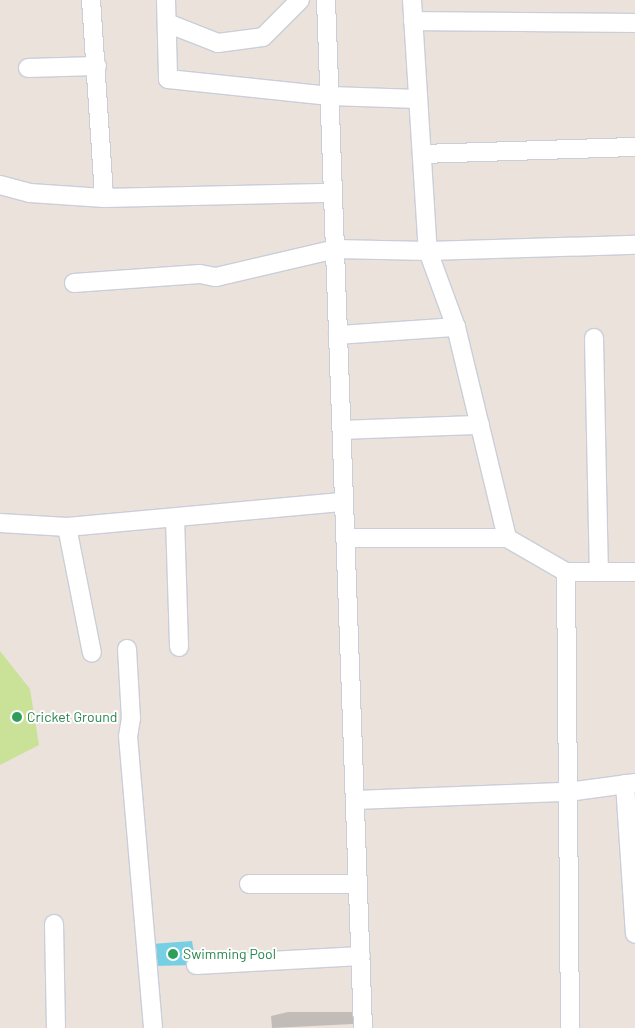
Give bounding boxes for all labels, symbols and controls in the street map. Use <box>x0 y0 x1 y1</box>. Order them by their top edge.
place label: Cricket Ground <box>27 709 117 725</box>
marker: Cricket Ground <box>11 711 23 723</box>
place label: Swimming Pool <box>183 946 276 962</box>
marker: Swimming Pool <box>167 948 179 960</box>

